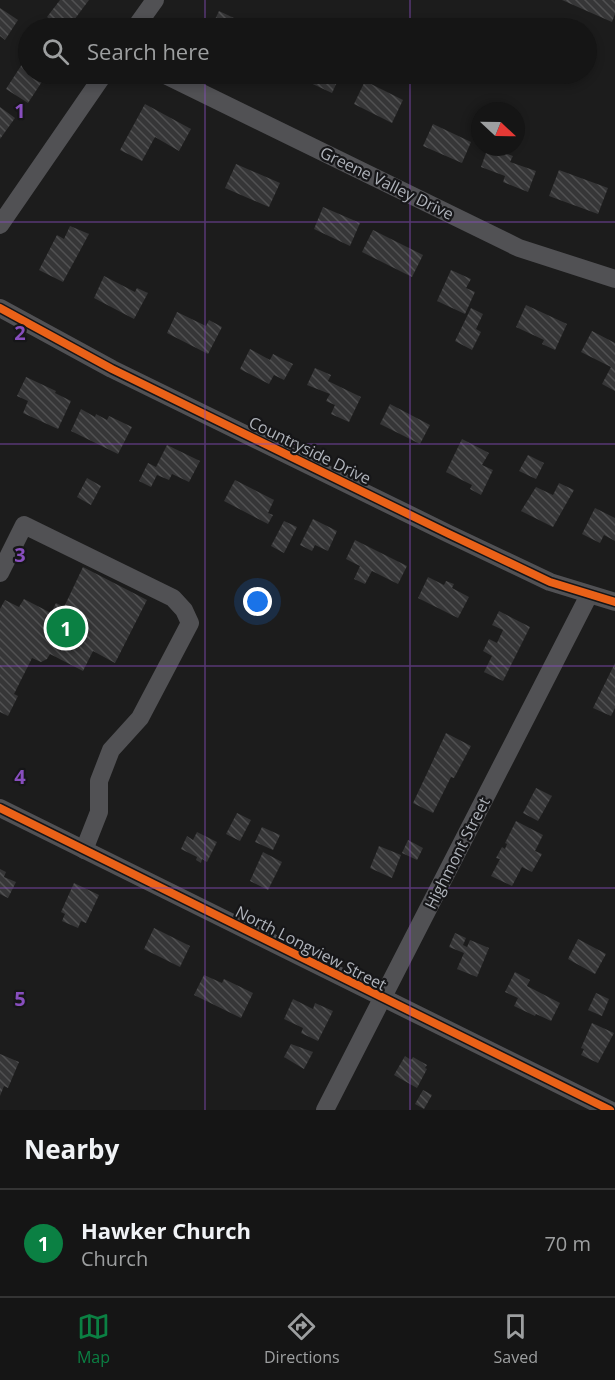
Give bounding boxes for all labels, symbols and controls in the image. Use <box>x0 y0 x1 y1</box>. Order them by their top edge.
search box <box>18 18 597 84</box>
icon: search <box>39 35 72 68</box>
text: Search here <box>87 36 210 66</box>
text: 1 <box>14 97 26 124</box>
north arrow <box>471 102 525 156</box>
street label: Greene Valley Drive <box>317 141 457 225</box>
text: 2 <box>14 319 26 346</box>
street label: Countryside Drive <box>245 411 375 489</box>
text: 3 <box>14 541 26 568</box>
your location <box>243 587 272 616</box>
pin: 1 <box>46 606 86 650</box>
text: 4 <box>14 763 26 790</box>
street label: Highmont Street <box>419 793 495 913</box>
street label: North Longview Street <box>232 900 390 996</box>
text: 5 <box>14 985 26 1012</box>
text: Nearby <box>24 1131 119 1167</box>
text: Hawker Church <box>81 1215 251 1245</box>
text: 1 <box>38 1230 49 1257</box>
text: 70 m <box>544 1230 591 1257</box>
text: Church <box>81 1245 148 1272</box>
tab: Map <box>77 1310 110 1368</box>
tab: Directions <box>264 1310 340 1368</box>
tab: Saved <box>494 1310 538 1368</box>

